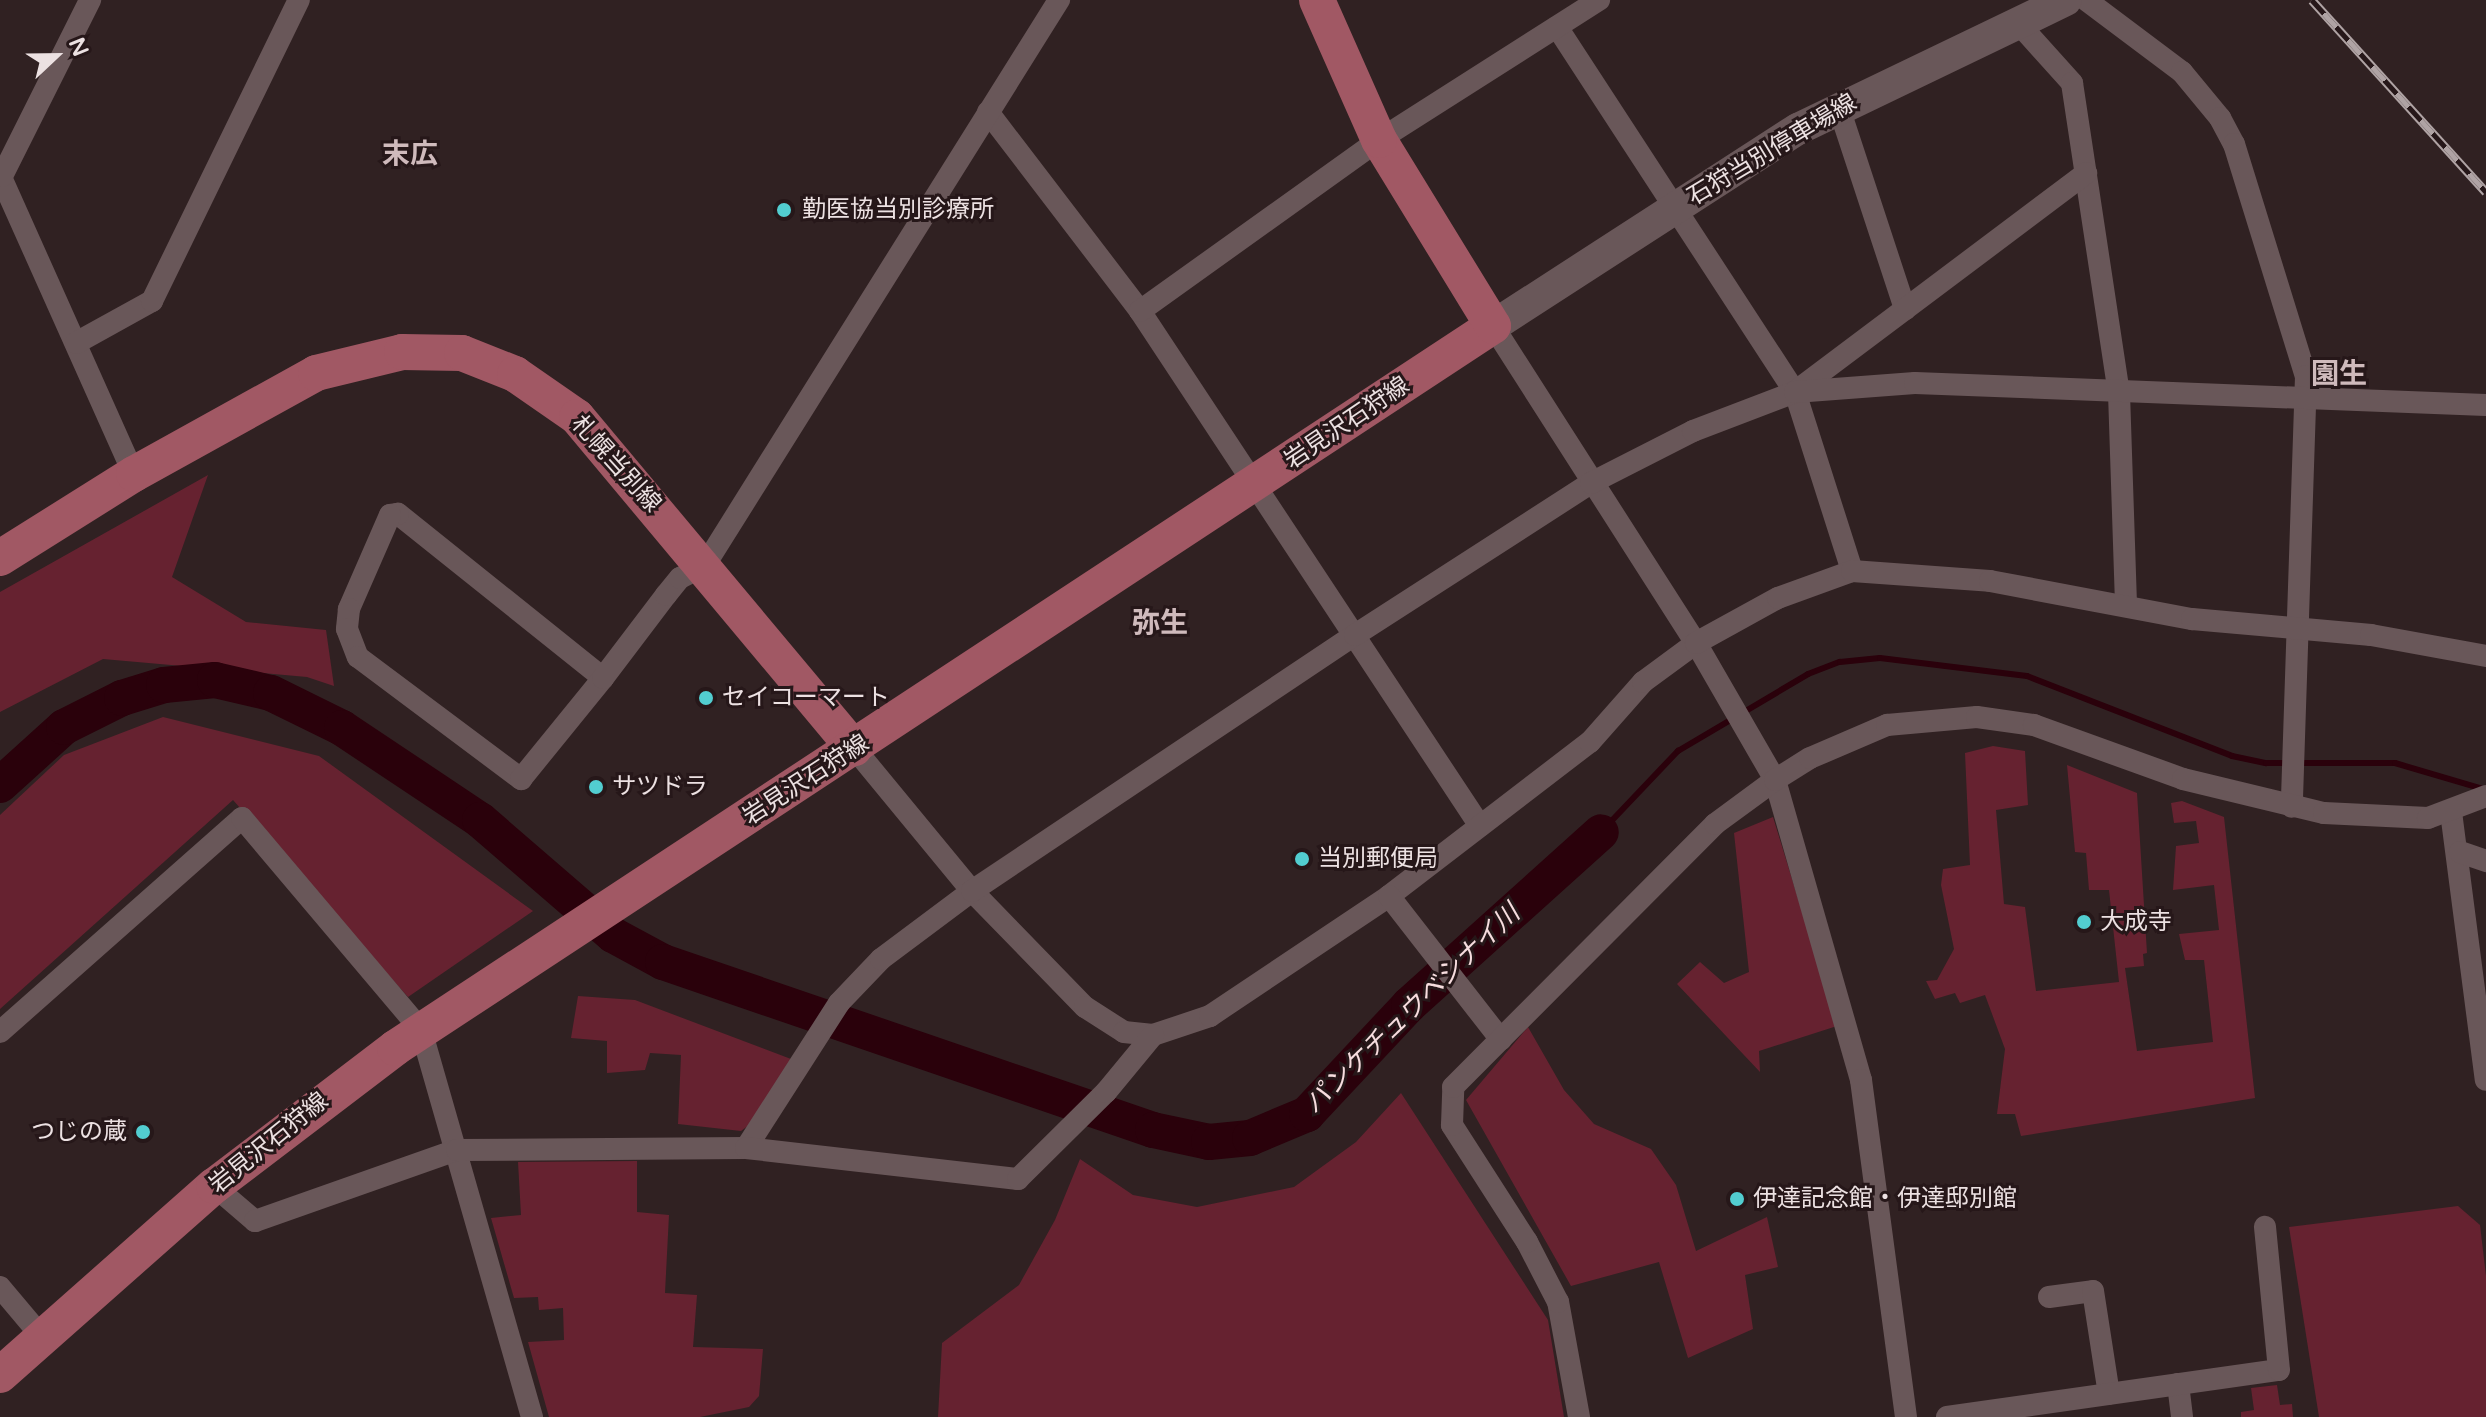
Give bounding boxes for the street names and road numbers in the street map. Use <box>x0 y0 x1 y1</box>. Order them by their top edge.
street label: 石狩当別停車場線 <box>1682 88 1862 212</box>
street label: 岩見沢石狩線 <box>1279 371 1415 475</box>
street label: 札幌当別線 <box>565 410 667 518</box>
street label: 岩見沢石狩線 <box>738 729 874 831</box>
street label: 岩見沢石狩線 <box>204 1086 334 1200</box>

